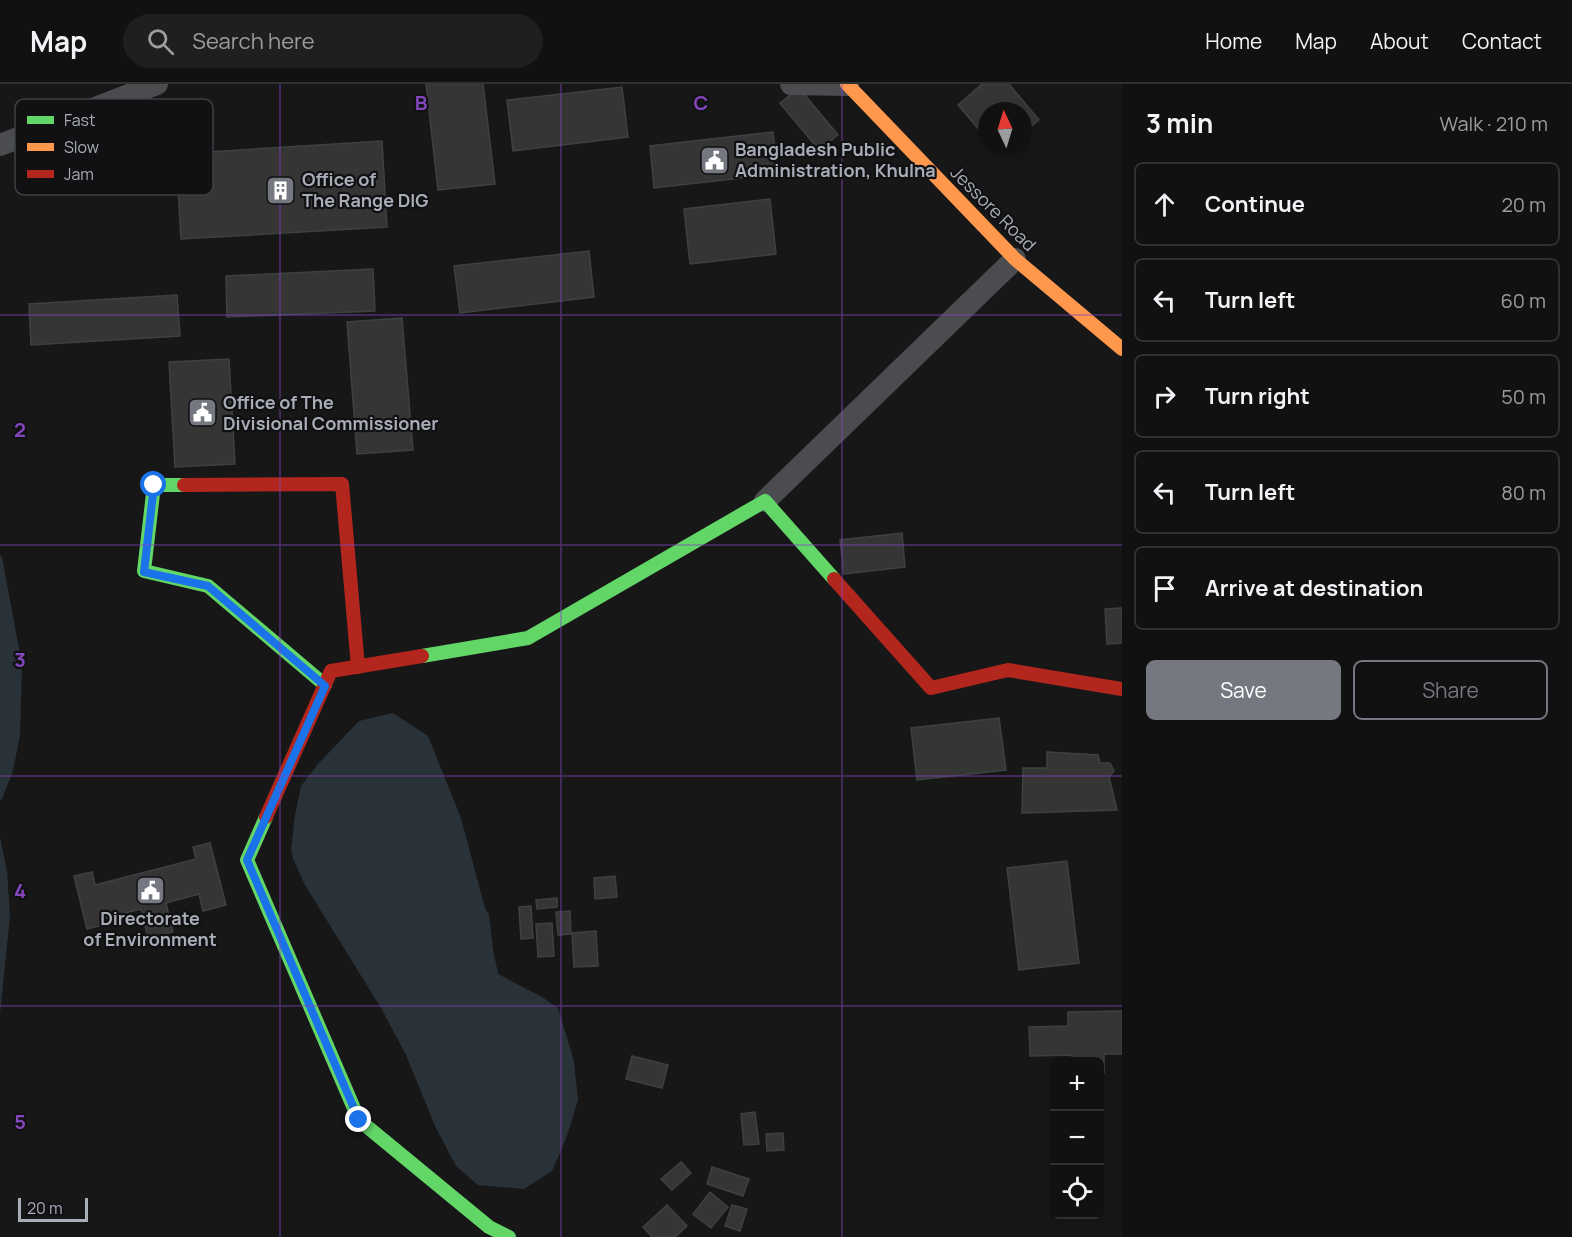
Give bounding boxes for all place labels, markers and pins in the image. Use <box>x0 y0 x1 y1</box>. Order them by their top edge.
place label: Bangladesh Public Administration, Khulna <box>735 137 936 182</box>
public building icon: Bangladesh Public Administration, Khulna <box>698 144 730 176</box>
place label: Office of The Range DIG <box>302 167 428 212</box>
building icon: Office of The Range DIG <box>265 174 297 206</box>
place label: Office of The Divisional Commissioner <box>223 390 438 435</box>
public building icon: Office of The Divisional Commissioner <box>186 397 218 429</box>
public building icon: Directorate of Environment <box>134 874 166 906</box>
place label: Directorate of Environment <box>83 906 217 951</box>

